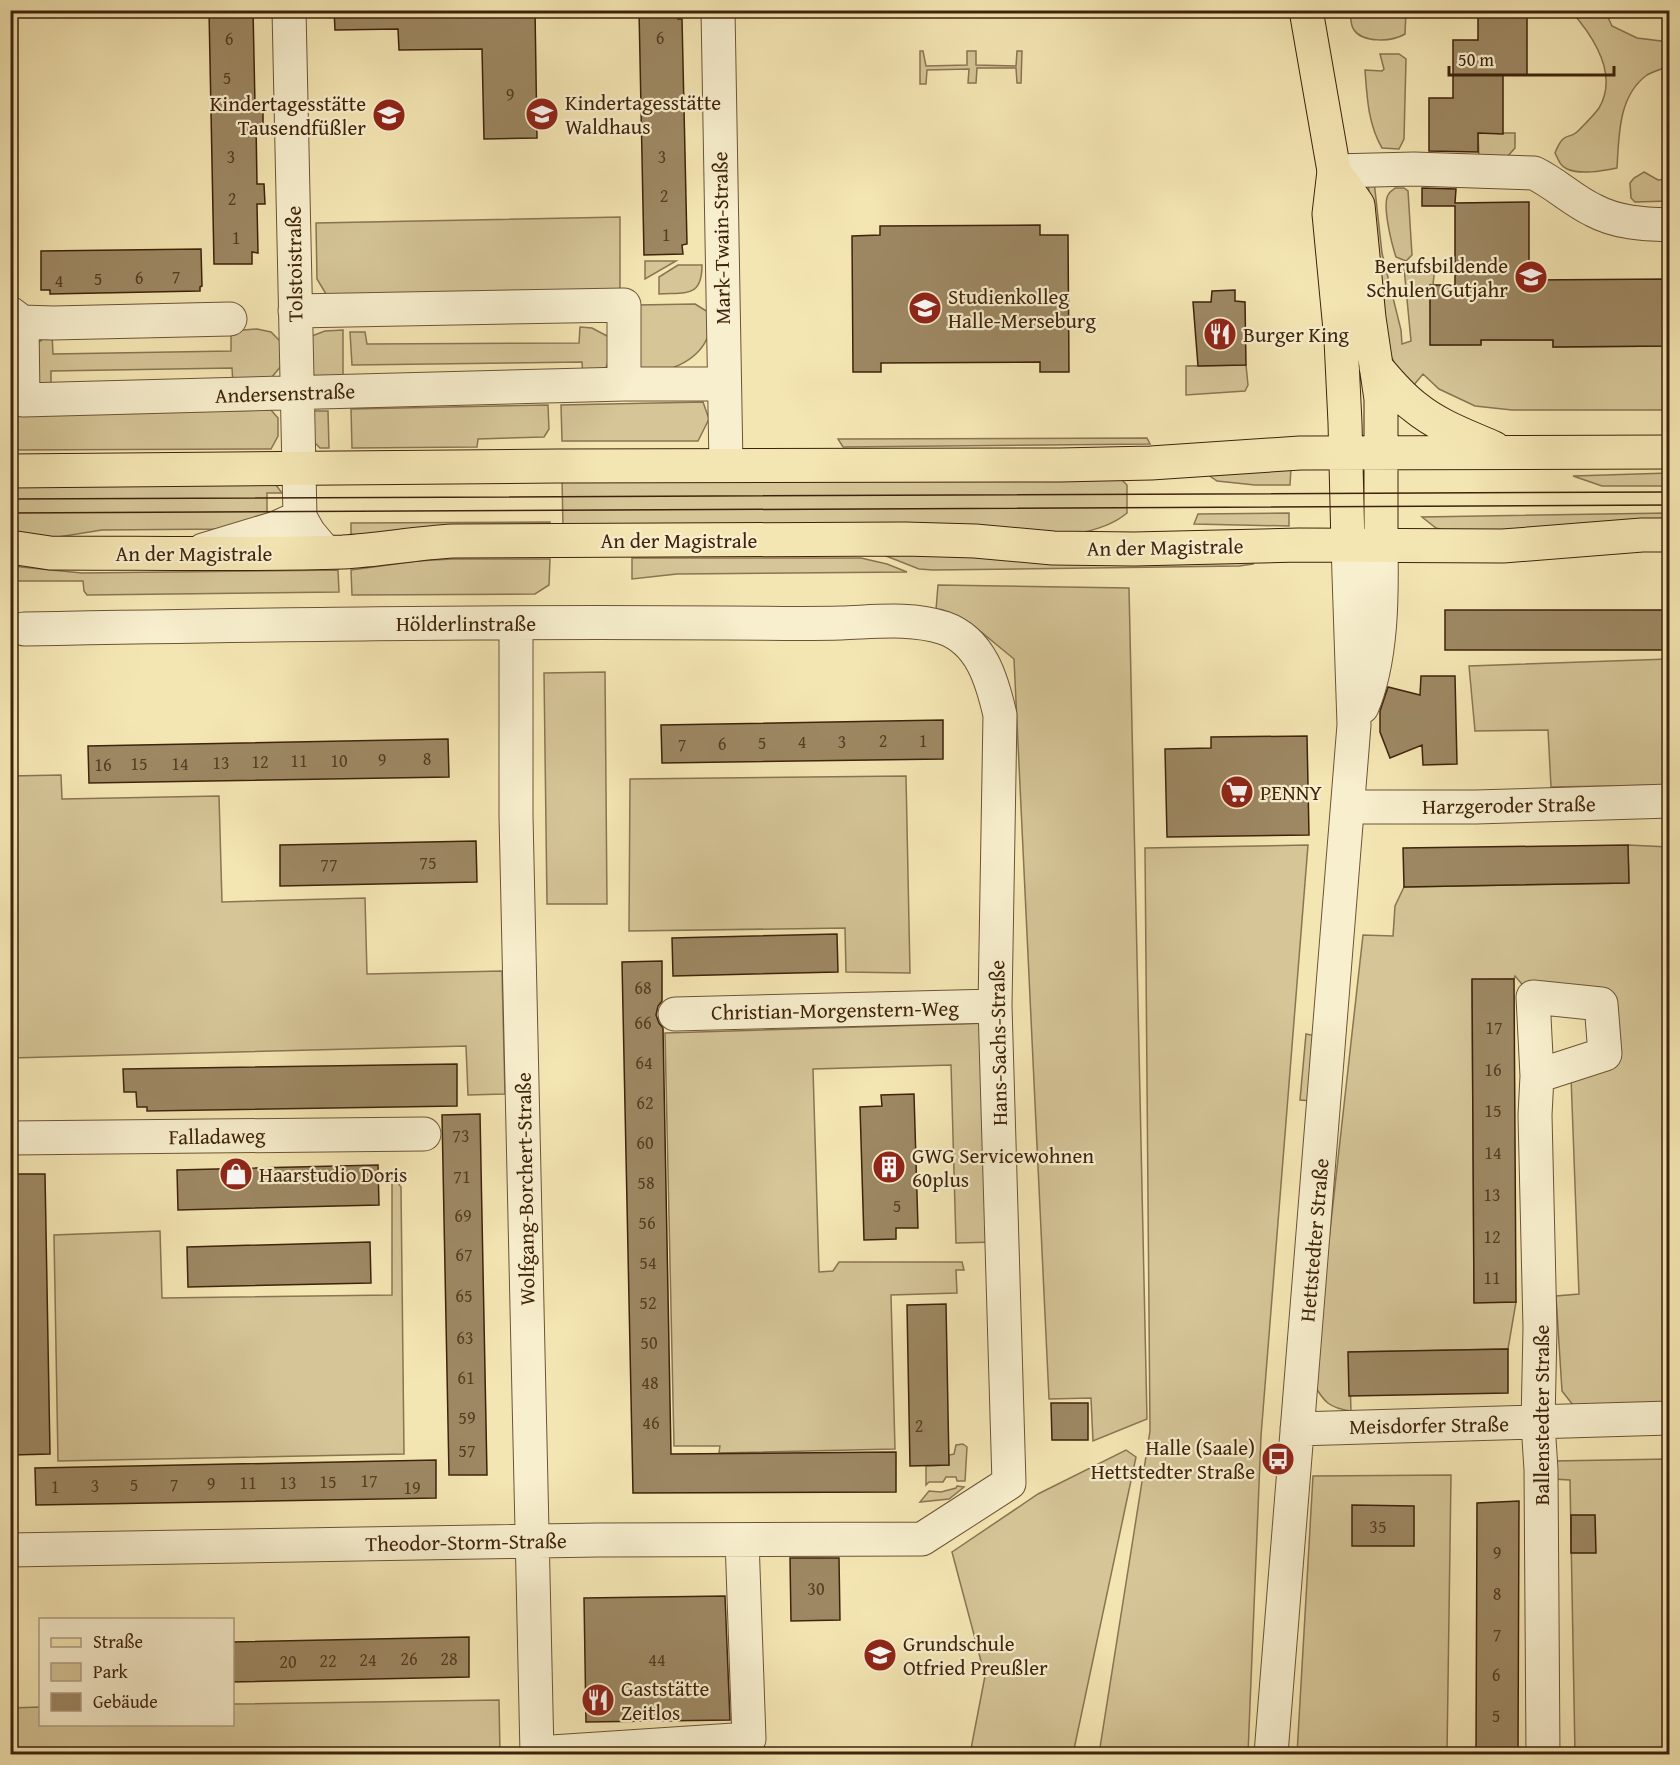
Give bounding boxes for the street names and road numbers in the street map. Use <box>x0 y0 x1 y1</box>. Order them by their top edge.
street label: Mark-Twain-Straße <box>704 151 738 325</box>
street label: Tolstoistraße <box>277 205 311 322</box>
street label: Andersenstraße <box>214 375 356 411</box>
street label: An der Magistrale <box>601 525 758 556</box>
street label: An der Magistrale <box>1086 530 1244 564</box>
street label: An der Magistrale <box>116 538 273 569</box>
street label: Hölderlinstraße <box>396 608 536 639</box>
street label: Harzgeroder Straße <box>1422 788 1596 822</box>
street label: Hans-Sachs-Straße <box>981 960 1015 1126</box>
street label: Christian-Morgenstern-Weg <box>711 992 960 1028</box>
street label: Wolfgang-Borchert-Straße <box>507 1072 543 1306</box>
street label: Falladaweg <box>168 1120 266 1152</box>
street label: Hettstedter Straße <box>1291 1157 1337 1323</box>
street label: Ballenstedter Straße <box>1526 1324 1557 1505</box>
street label: Meisdorfer Straße <box>1349 1408 1509 1442</box>
street label: Theodor-Storm-Straße <box>365 1525 567 1559</box>

